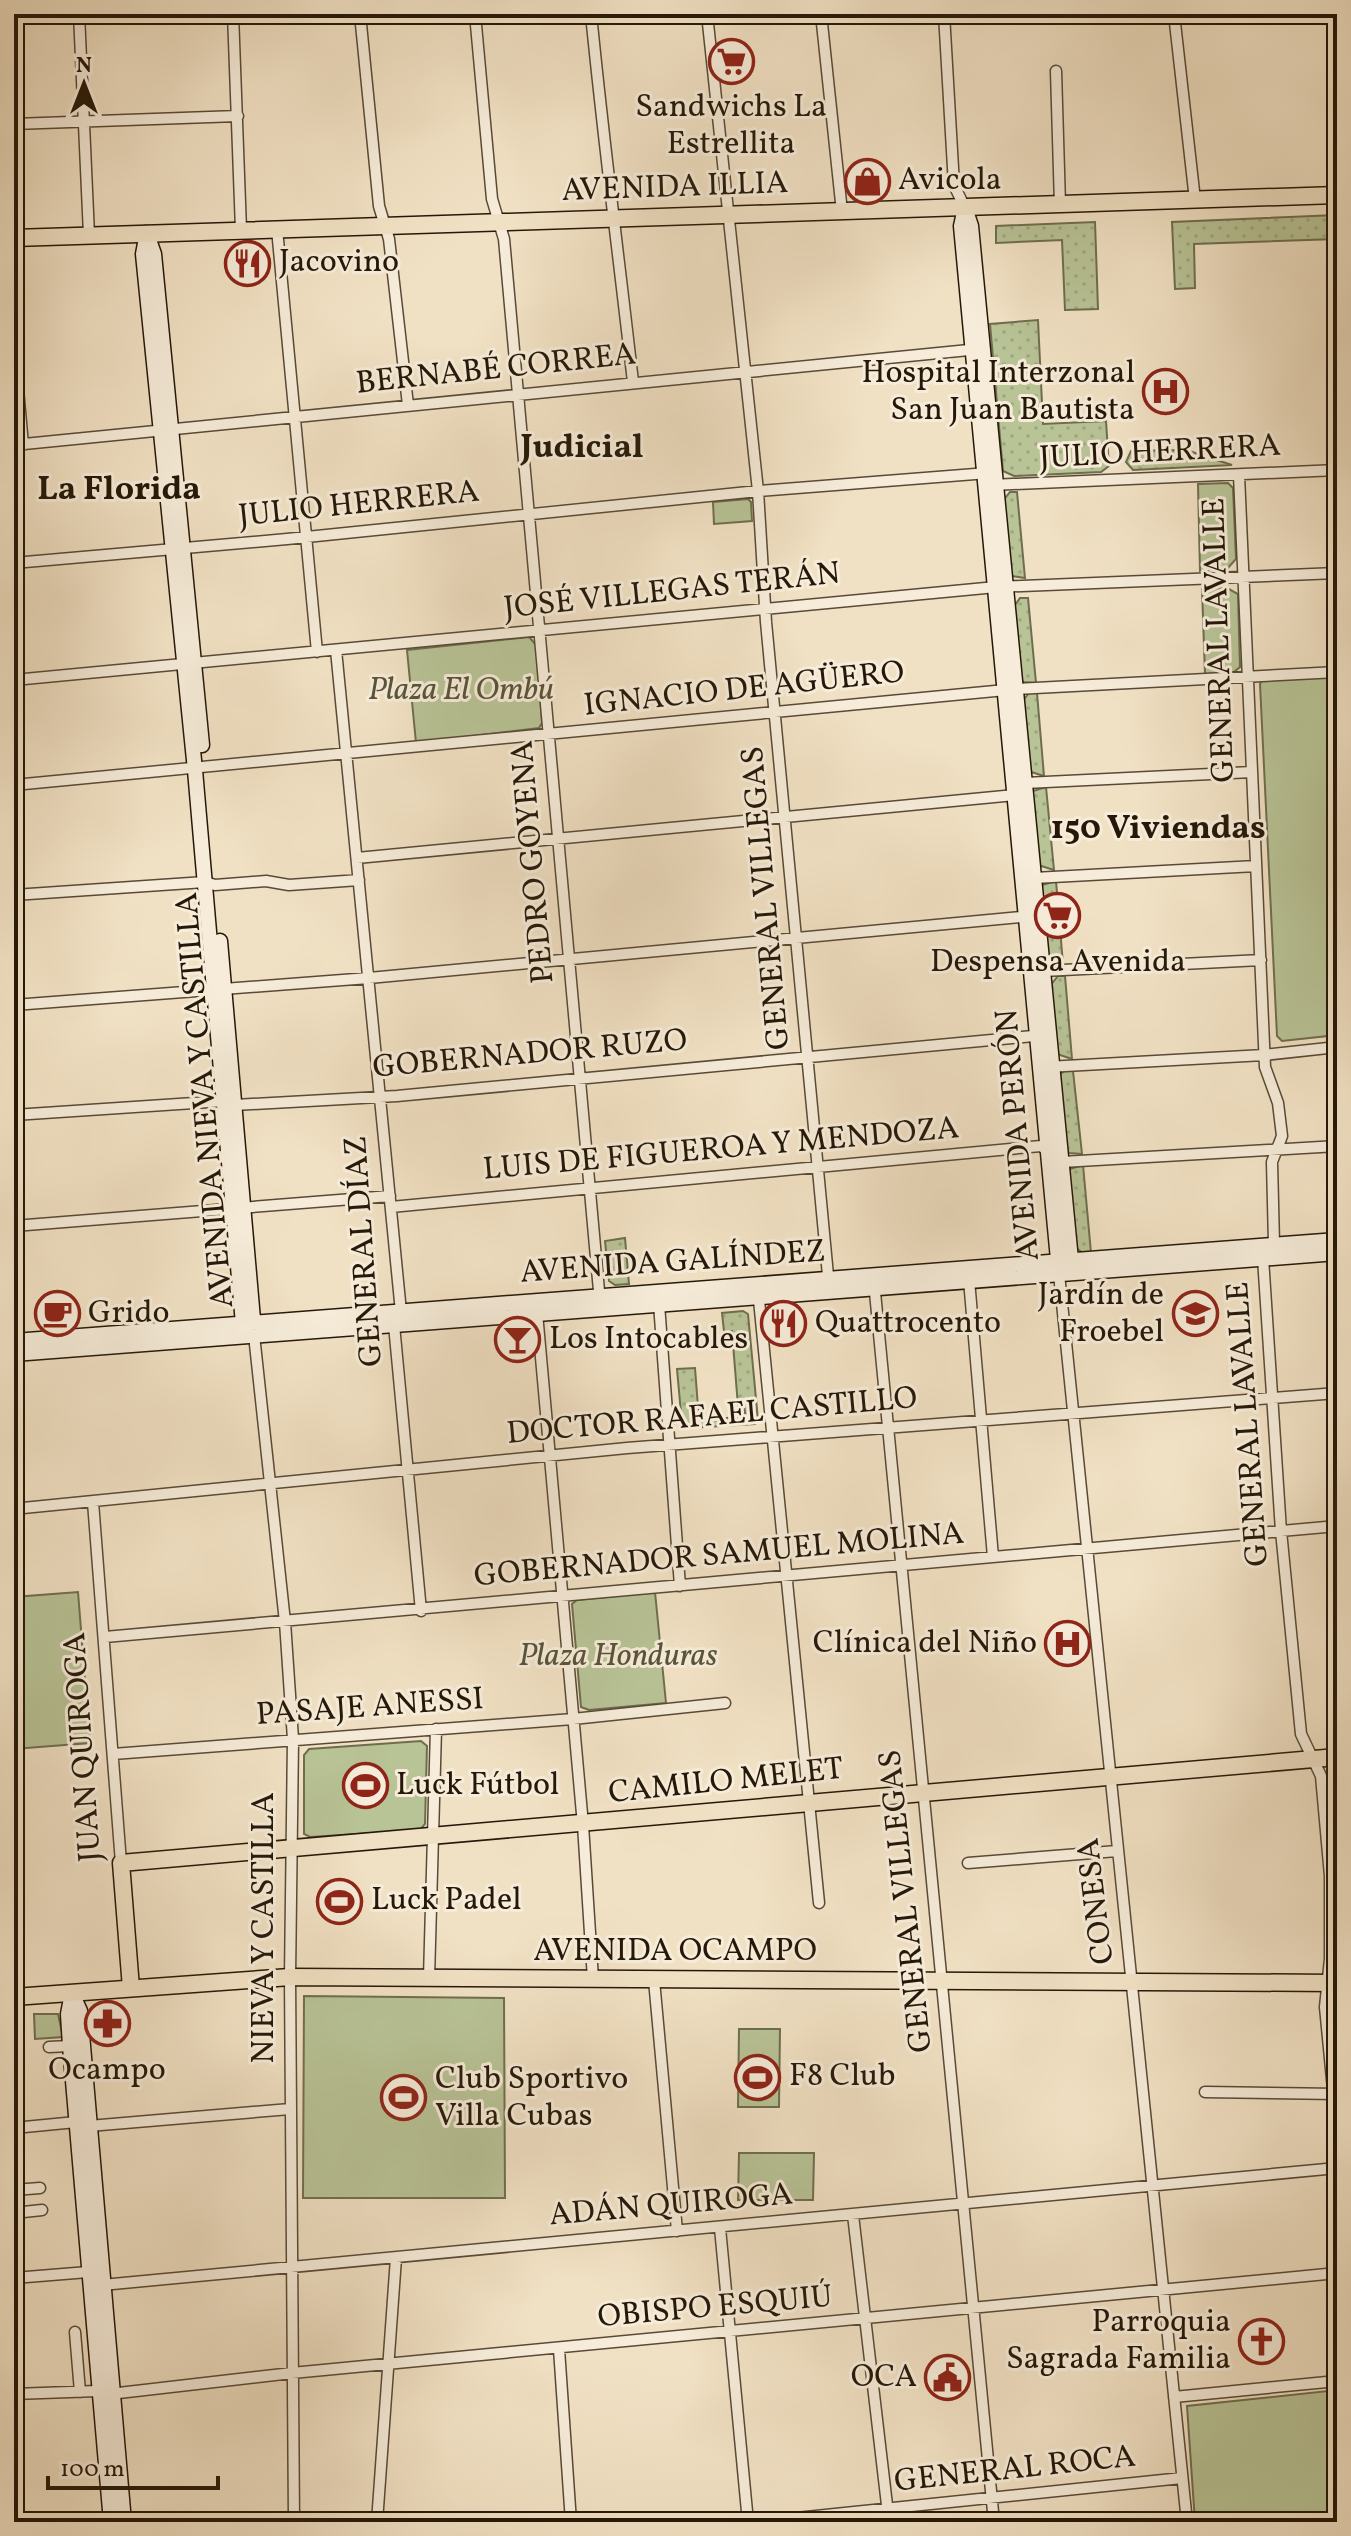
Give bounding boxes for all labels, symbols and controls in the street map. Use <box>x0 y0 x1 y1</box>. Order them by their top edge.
supermarket icon: Sandwichs La Estrellita <box>707 37 755 85</box>
north arrow <box>44 44 124 124</box>
text: N <box>76 51 92 82</box>
place label: Sandwichs La Estrellita <box>635 86 827 167</box>
shop icon: Avicola <box>843 157 891 205</box>
place label: Avicola <box>898 159 1002 203</box>
street label: AVENIDA ILLIA <box>561 162 789 214</box>
restaurant icon: Jacovino <box>224 239 272 287</box>
place label: Jacovino <box>279 241 399 285</box>
street label: BERNABÉ CORREA <box>354 333 638 407</box>
place label: Hospital Interzonal San Juan Bautista <box>861 352 1135 433</box>
hospital icon: Hospital Interzonal San Juan Bautista <box>1142 368 1190 416</box>
district label: Judicial <box>519 425 644 472</box>
street label: JULIO HERRERA <box>1038 425 1282 481</box>
district label: La Florida <box>37 467 201 514</box>
street label: JULIO HERRERA <box>236 470 482 540</box>
street label: GENERAL LAVALLE <box>1193 497 1247 783</box>
street label: JOSÉ VILLEGAS TERÁN <box>502 552 842 632</box>
street label: IGNACIO DE AGÜERO <box>582 651 906 729</box>
park label: Plaza El Ombú <box>368 669 554 713</box>
street label: PEDRO GOYENA <box>501 739 567 985</box>
street label: GENERAL VILLEGAS <box>732 744 802 1052</box>
district label: 150 Viviendas <box>1050 806 1266 853</box>
street label: AVENIDA NIEVA Y CASTILLA <box>166 890 246 1310</box>
supermarket icon: Despensa Avenida <box>1034 892 1082 940</box>
place label: Despensa Avenida <box>930 941 1186 985</box>
street label: AVENIDA PERÓN <box>986 1007 1052 1263</box>
street label: GOBERNADOR RUZO <box>371 1019 689 1091</box>
street label: LUIS DE FIGUEROA Y MENDOZA <box>481 1107 961 1193</box>
street label: GENERAL DÍAZ <box>335 1134 395 1368</box>
street label: AVENIDA GALÍNDEZ <box>519 1230 827 1296</box>
place label: Jardín de Froebel <box>1038 1274 1164 1355</box>
street label: GENERAL LAVALLE <box>1217 1280 1281 1568</box>
cafe icon: Grido <box>33 1290 81 1338</box>
school or university icon: Jardín de Froebel <box>1171 1290 1219 1338</box>
place label: Grido <box>88 1292 170 1336</box>
restaurant icon: Quattrocento <box>760 1300 808 1348</box>
place label: Quattrocento <box>815 1302 1001 1346</box>
bar icon: Los Intocables <box>494 1316 542 1364</box>
place label: Los Intocables <box>549 1318 748 1362</box>
street label: DOCTOR RAFAEL CASTILLO <box>505 1377 919 1457</box>
street label: GOBERNADOR SAMUEL MOLINA <box>472 1513 966 1599</box>
hospital icon: Clínica del Niño <box>1044 1620 1092 1668</box>
place label: Clínica del Niño <box>813 1622 1037 1666</box>
street label: JUAN QUIROGA <box>54 1631 114 1863</box>
park label: Plaza Honduras <box>518 1635 718 1679</box>
street label: PASAJE ANESSI <box>255 1678 485 1738</box>
street label: GENERAL VILLEGAS <box>869 1747 945 2055</box>
street label: CAMILO MELET <box>606 1748 846 1816</box>
sports icon: Luck Fútbol <box>341 1762 389 1810</box>
place label: Luck Fútbol <box>396 1764 559 1808</box>
street label: NIEVA Y CASTILLA <box>243 1792 287 2064</box>
street label: CONESA <box>1067 1835 1127 1967</box>
sports icon: Luck Padel <box>316 1877 364 1925</box>
place label: Luck Padel <box>371 1879 522 1923</box>
street label: AVENIDA OCAMPO <box>533 1930 817 1974</box>
pharmacy icon: Ocampo <box>83 2000 131 2048</box>
place label: Ocampo <box>48 2049 166 2093</box>
sports icon: F8 Club <box>734 2053 782 2101</box>
place label: F8 Club <box>789 2055 896 2099</box>
place label: Club Sportivo Villa Cubas <box>435 2058 628 2139</box>
sports icon: Club Sportivo Villa Cubas <box>380 2074 428 2122</box>
street label: ADÁN QUIROGA <box>547 2173 795 2239</box>
street label: OBISPO ESQUIÚ <box>596 2276 834 2340</box>
place label: Parroquia Sagrada Familia <box>1006 2301 1231 2382</box>
church icon: Parroquia Sagrada Familia <box>1238 2317 1286 2365</box>
public building icon: OCA <box>924 2354 972 2402</box>
place label: OCA <box>851 2356 917 2400</box>
street label: GENERAL ROCA <box>892 2435 1138 2505</box>
scale bar <box>48 2440 218 2490</box>
text: 100 m <box>60 2453 125 2487</box>

